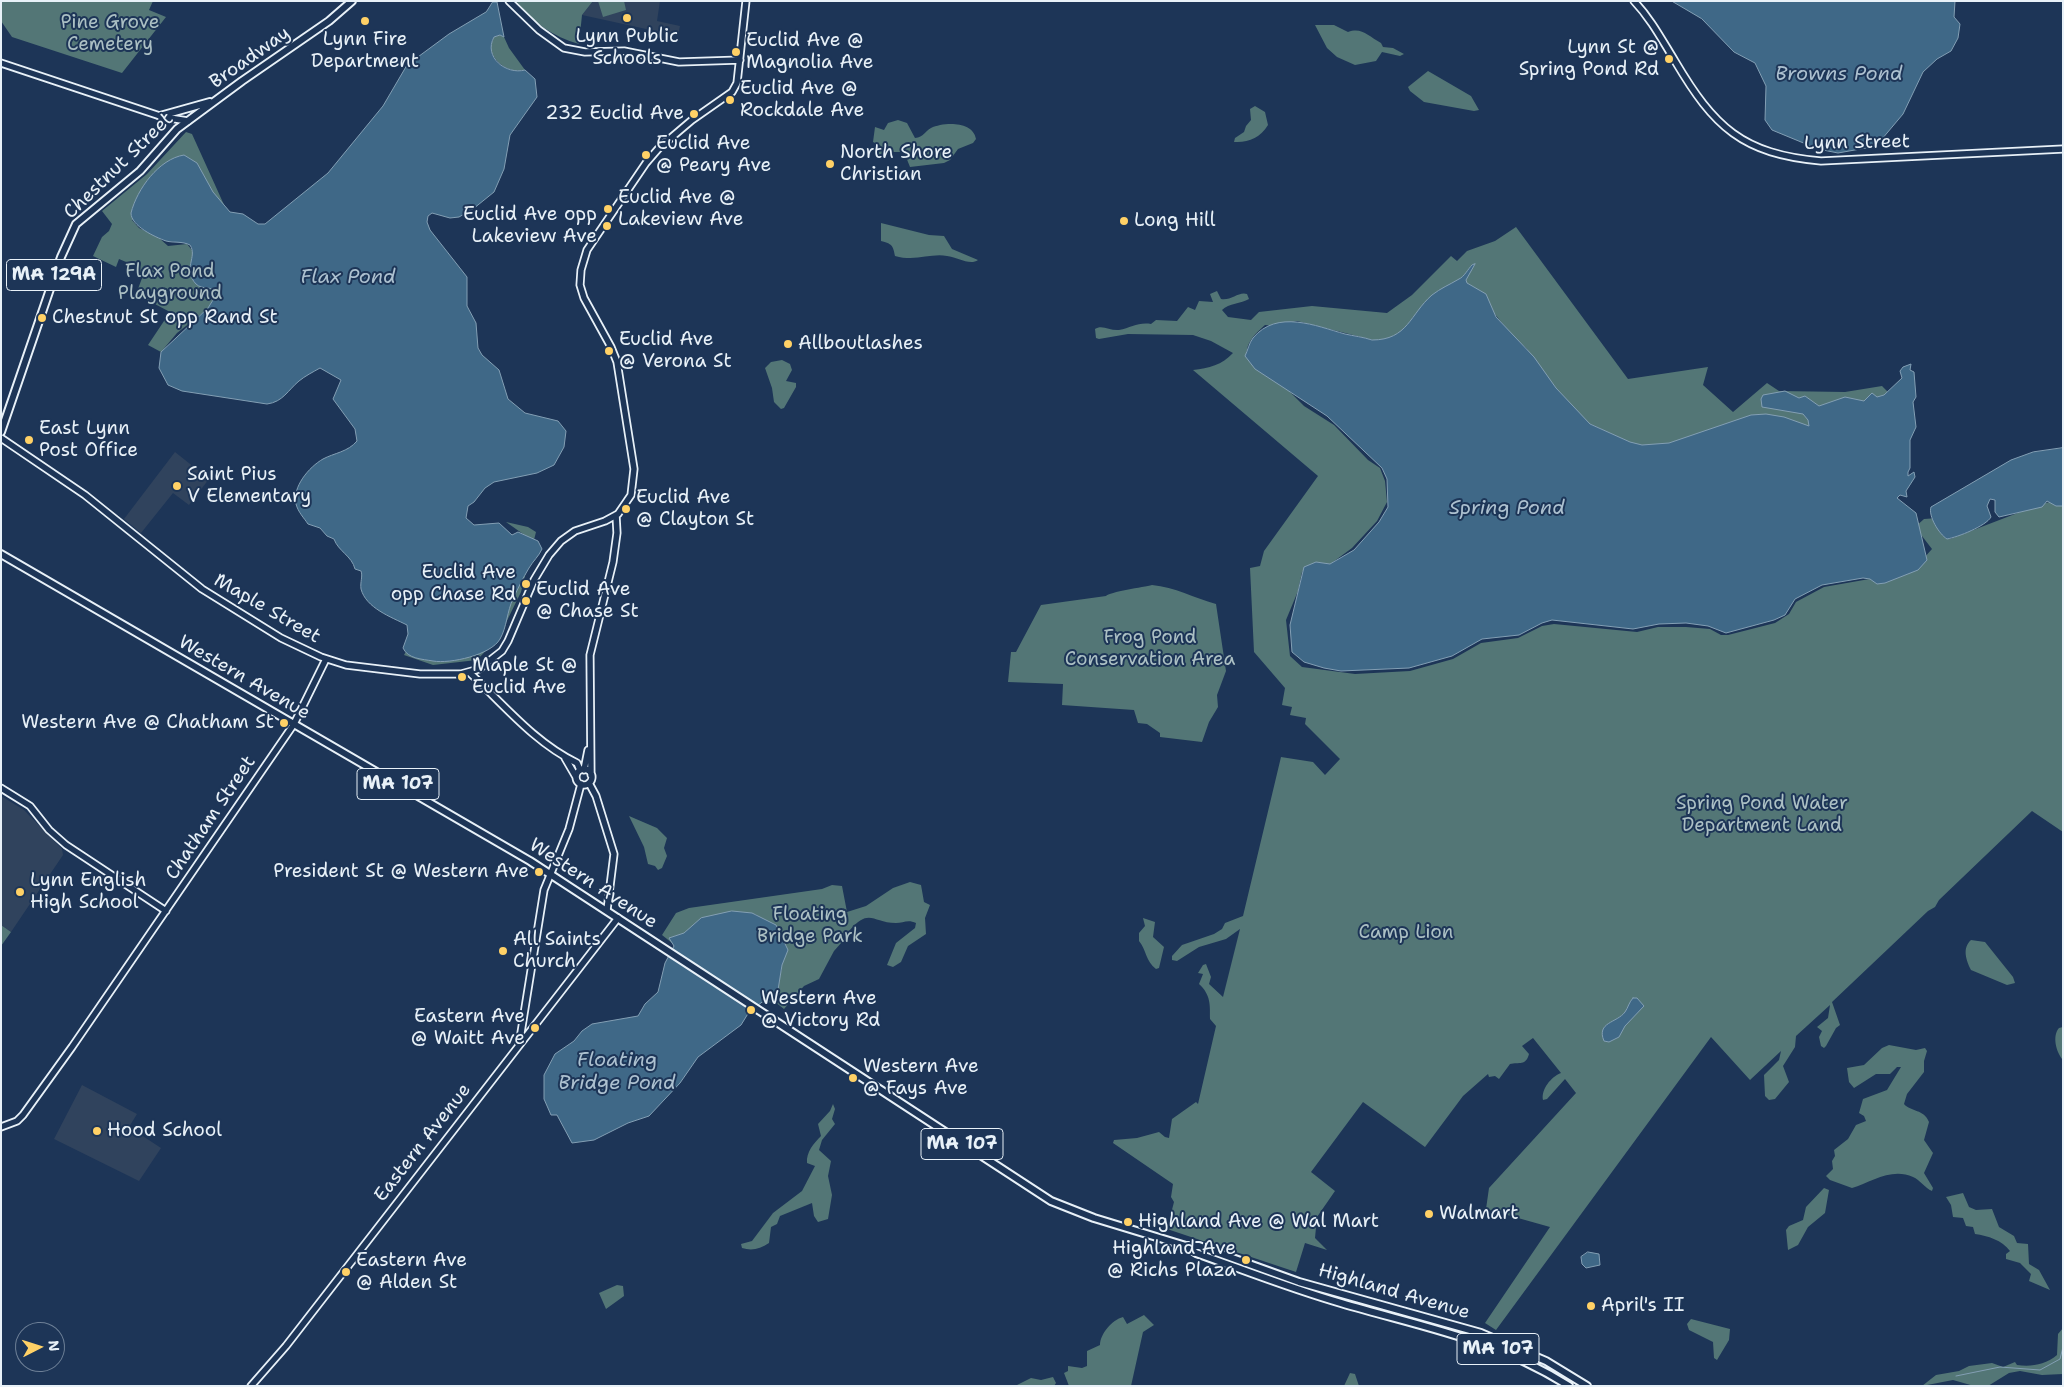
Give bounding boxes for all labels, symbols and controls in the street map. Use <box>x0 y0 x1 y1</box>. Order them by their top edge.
park label: Pine Grove Cemetery <box>60 12 160 56</box>
marker: Lynn Public Schools <box>621 12 633 24</box>
marker: Lynn Fire Department <box>359 15 371 27</box>
street label: Broadway <box>205 22 295 94</box>
place label: Lynn Public Schools <box>575 26 679 70</box>
place label: Lynn Fire Department <box>311 29 419 73</box>
place label: Euclid Ave @ Magnolia Ave <box>746 30 874 74</box>
place label: Lynn St @ Spring Pond Rd <box>1519 37 1659 81</box>
marker: Euclid Ave @ Magnolia Ave <box>730 46 742 58</box>
marker: Lynn St @ Spring Pond Rd <box>1663 53 1675 65</box>
water label: Browns Pond <box>1775 63 1903 87</box>
place label: Euclid Ave @ Rockdale Ave <box>740 78 864 122</box>
marker: Euclid Ave @ Rockdale Ave <box>724 94 736 106</box>
place label: 232 Euclid Ave <box>545 103 684 125</box>
street label: Chestnut Street <box>59 108 179 224</box>
marker: 232 Euclid Ave <box>688 108 700 120</box>
street label: Lynn Street <box>1804 131 1910 155</box>
place label: Euclid Ave @ Peary Ave <box>656 133 771 177</box>
place label: North Shore Christian <box>840 142 952 186</box>
marker: Euclid Ave @ Peary Ave <box>640 149 652 161</box>
marker: North Shore Christian <box>824 158 836 170</box>
place label: Euclid Ave @ Lakeview Ave <box>618 187 743 231</box>
marker: Euclid Ave @ Lakeview Ave <box>602 203 614 215</box>
place label: Euclid Ave opp Lakeview Ave <box>463 204 597 248</box>
place label: Long Hill <box>1134 210 1215 232</box>
marker: Long Hill <box>1118 215 1130 227</box>
marker: Euclid Ave opp Lakeview Ave <box>601 220 613 232</box>
road number: MA 129A <box>7 260 102 290</box>
park label: Flax Pond Playground <box>118 261 222 305</box>
water label: Flax Pond <box>300 266 396 290</box>
place label: Chestnut St opp Rand St <box>52 307 278 329</box>
marker: Chestnut St opp Rand St <box>36 312 48 324</box>
place label: Euclid Ave @ Verona St <box>619 329 732 373</box>
place label: Allboutlashes <box>798 333 923 355</box>
marker: Allboutlashes <box>782 338 794 350</box>
marker: Euclid Ave @ Verona St <box>603 345 615 357</box>
place label: East Lynn Post Office <box>39 418 138 462</box>
marker: East Lynn Post Office <box>23 434 35 446</box>
place label: Saint Pius V Elementary <box>187 464 311 508</box>
marker: Saint Pius V Elementary <box>171 480 183 492</box>
place label: Euclid Ave @ Clayton St <box>636 487 754 531</box>
water label: Spring Pond <box>1449 497 1565 521</box>
marker: Euclid Ave @ Clayton St <box>620 503 632 515</box>
place label: Euclid Ave opp Chase Rd <box>391 562 516 606</box>
street label: Maple Street <box>210 569 324 649</box>
marker: Euclid Ave opp Chase Rd <box>520 578 532 590</box>
place label: Euclid Ave @ Chase St <box>536 579 639 623</box>
marker: Euclid Ave @ Chase St <box>520 595 532 607</box>
park label: Frog Pond Conservation Area <box>1065 627 1235 671</box>
street label: Western Avenue <box>174 631 314 725</box>
place label: Maple St @ Euclid Ave <box>472 655 577 699</box>
marker: Maple St @ Euclid Ave <box>456 671 468 683</box>
place label: Western Ave @ Chatham St <box>21 712 274 734</box>
marker: Western Ave @ Chatham St <box>278 717 290 729</box>
street label: Chatham Street <box>161 752 261 884</box>
road number: MA 107 <box>357 769 439 800</box>
park label: Spring Pond Water Department Land <box>1676 793 1848 837</box>
street label: Western Avenue <box>524 834 662 934</box>
place label: President St @ Western Ave <box>273 861 529 883</box>
marker: President St @ Western Ave <box>533 866 545 878</box>
place label: Lynn English High School <box>30 870 146 914</box>
marker: Lynn English High School <box>14 886 26 898</box>
park label: Floating Bridge Park <box>757 904 863 948</box>
park label: Camp Lion <box>1359 922 1453 944</box>
place label: All Saints Church <box>513 929 601 973</box>
marker: All Saints Church <box>497 945 509 957</box>
place label: Western Ave @ Victory Rd <box>761 988 880 1032</box>
marker: Western Ave @ Victory Rd <box>745 1004 757 1016</box>
place label: Eastern Ave @ Waitt Ave <box>411 1006 525 1050</box>
marker: Eastern Ave @ Waitt Ave <box>529 1022 541 1034</box>
water label: Floating Bridge Pond <box>558 1049 676 1096</box>
place label: Western Ave @ Fays Ave <box>863 1056 979 1100</box>
marker: Western Ave @ Fays Ave <box>847 1072 859 1084</box>
street label: Eastern Avenue <box>370 1079 476 1207</box>
place label: Hood School <box>107 1120 222 1142</box>
marker: Hood School <box>91 1125 103 1137</box>
road number: MA 107 <box>921 1128 1003 1160</box>
place label: Walmart <box>1439 1203 1519 1225</box>
marker: Walmart <box>1423 1208 1435 1220</box>
place label: Highland Ave @ Wal Mart <box>1138 1211 1379 1233</box>
marker: Highland Ave @ Wal Mart <box>1122 1216 1134 1228</box>
place label: Highland Ave @ Richs Plaza <box>1107 1238 1236 1282</box>
place label: Eastern Ave @ Alden St <box>356 1250 467 1294</box>
marker: Highland Ave @ Richs Plaza <box>1240 1254 1252 1266</box>
street label: Highland Avenue <box>1316 1259 1472 1325</box>
marker: Eastern Ave @ Alden St <box>340 1266 352 1278</box>
place label: April's II <box>1601 1295 1685 1317</box>
marker: April's II <box>1585 1300 1597 1312</box>
north arrow <box>15 1322 65 1372</box>
road number: MA 107 <box>1457 1334 1539 1365</box>
text: N <box>44 1339 63 1352</box>

